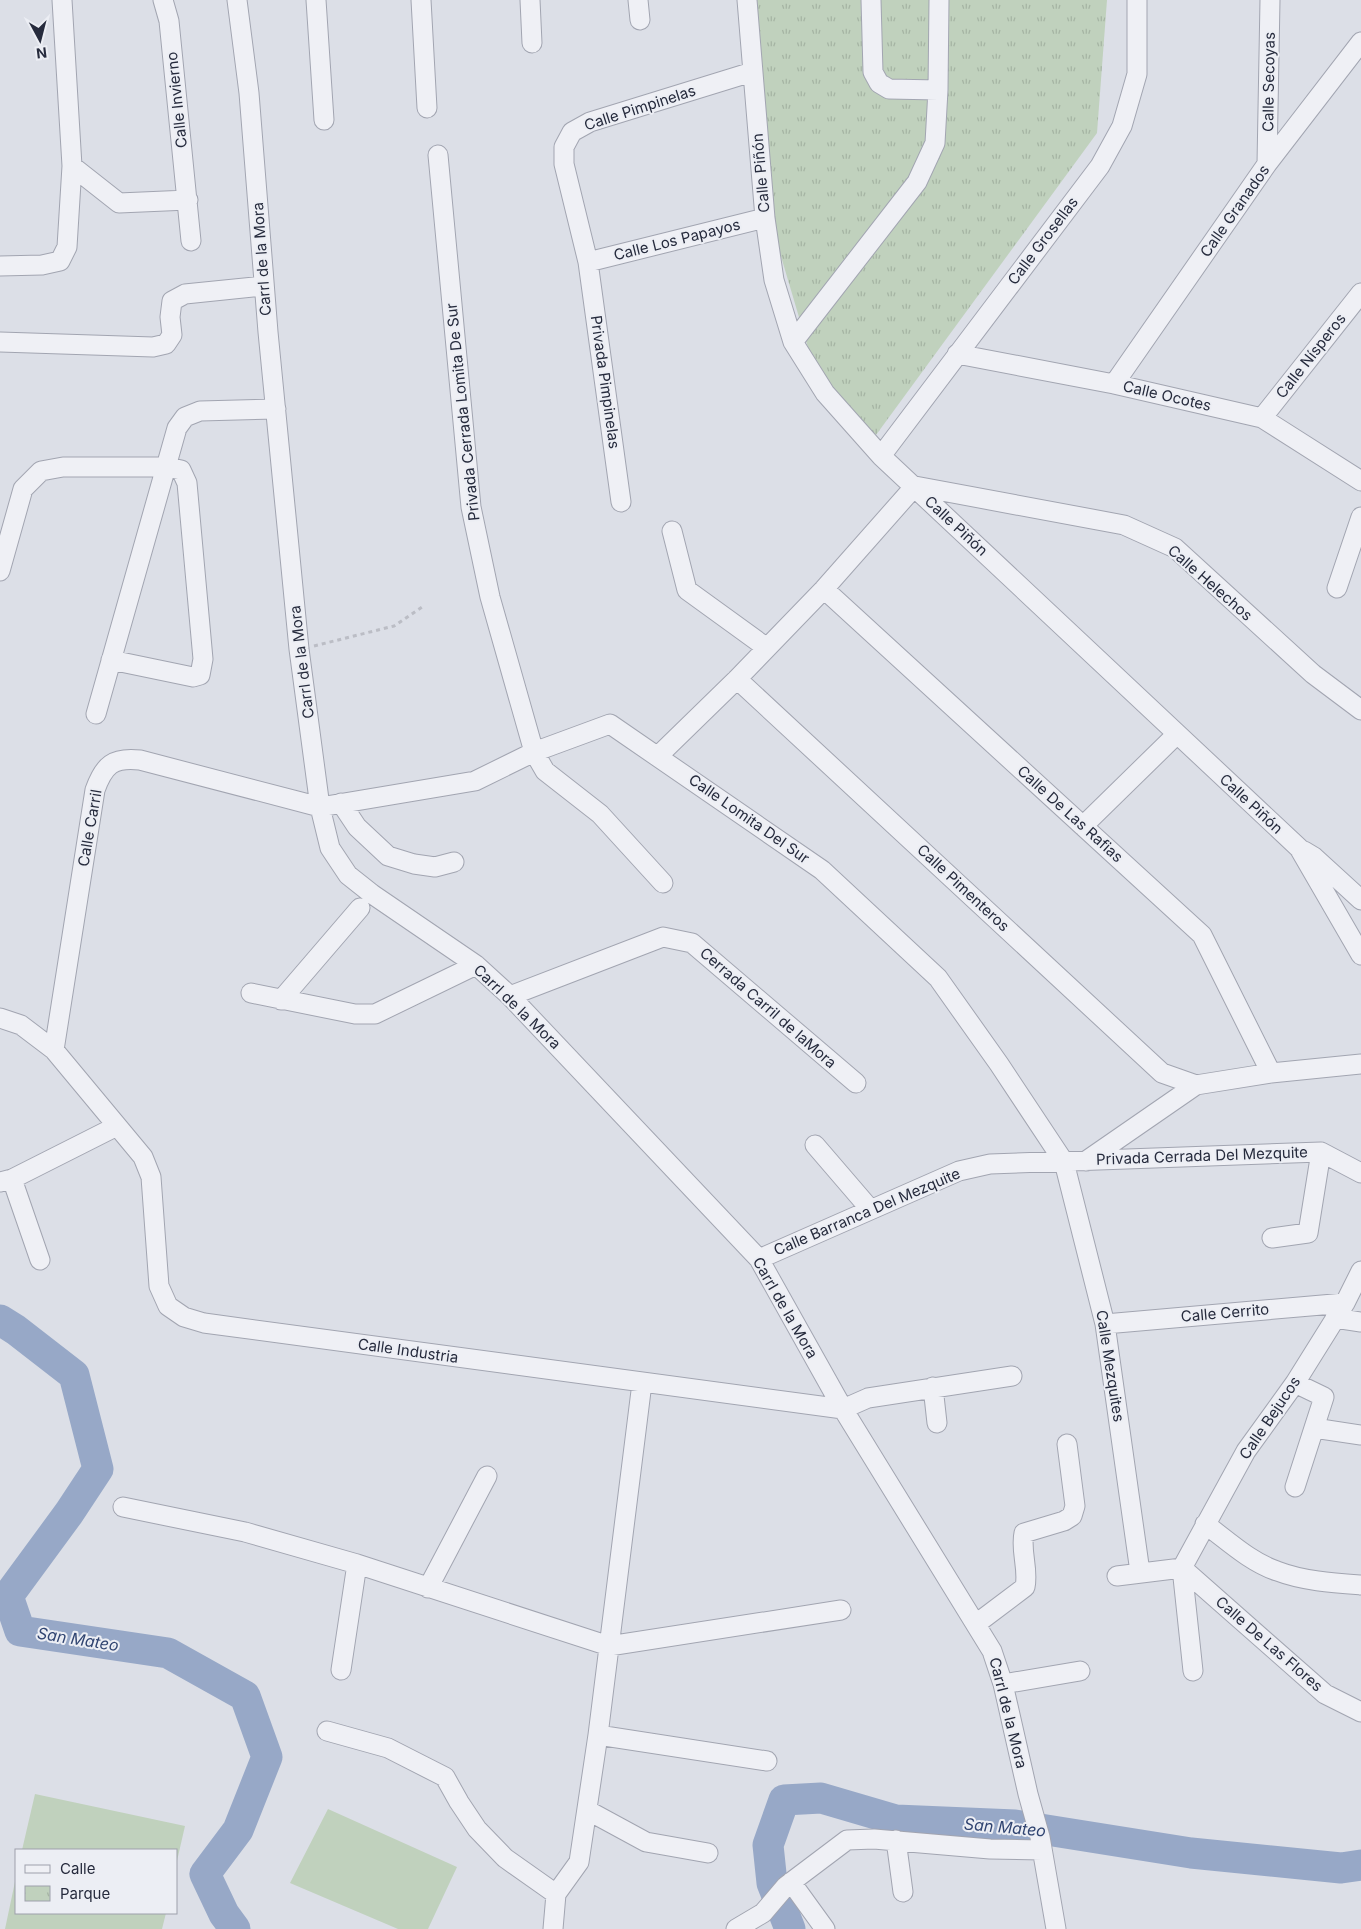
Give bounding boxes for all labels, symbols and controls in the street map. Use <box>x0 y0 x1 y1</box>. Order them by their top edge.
north arrow <box>15 15 65 65</box>
street label: Calle Secoyas <box>1258 32 1279 132</box>
text: N <box>35 44 48 62</box>
street label: Calle Invierno <box>162 51 191 149</box>
street label: Calle Pimpinelas <box>582 80 698 135</box>
street label: Calle Piñón <box>748 133 773 213</box>
street label: Calle Granados <box>1196 161 1273 261</box>
street label: Calle Grosellas <box>1003 193 1082 289</box>
street label: Carrl de la Mora <box>248 201 275 317</box>
street label: Calle Los Papayos <box>612 215 742 264</box>
street label: Privada Cerrada Lomita De Sur <box>442 302 483 522</box>
street label: Calle Nísperos <box>1272 309 1350 402</box>
street label: Privada Pimpinelas <box>587 314 624 450</box>
street label: Calle Ocotes <box>1121 376 1213 415</box>
street label: Calle Piñón <box>921 492 992 560</box>
street label: Calle Helechos <box>1164 541 1257 625</box>
street label: Carrl de la Mora <box>285 604 318 720</box>
street label: Calle De Las Rafias <box>1013 761 1127 866</box>
street label: Calle Lomita Del Sur <box>685 770 814 868</box>
street label: Calle Piñón <box>1216 770 1287 838</box>
street label: Calle Carril <box>73 788 106 868</box>
street label: Calle Pimenteros <box>913 840 1014 935</box>
street label: Cerrada Carril de laMora <box>696 943 841 1072</box>
street label: Carrl de la Mora <box>470 960 565 1053</box>
street label: Privada Cerrada Del Mezquite <box>1096 1142 1308 1169</box>
street label: Calle Barranca Del Mezquite <box>771 1164 963 1260</box>
street label: Carrl de la Mora <box>749 1254 822 1362</box>
street label: Calle Cerrito <box>1180 1299 1270 1326</box>
street label: Calle Mezquites <box>1092 1309 1129 1423</box>
street label: Calle Industria <box>357 1334 460 1367</box>
street label: Calle Bejucos <box>1235 1372 1304 1463</box>
street label: Calle De Las Flores <box>1212 1592 1327 1695</box>
water label: San Mateo <box>36 1623 120 1655</box>
street label: Carrl de la Mora <box>985 1655 1031 1770</box>
water label: San Mateo <box>963 1813 1047 1841</box>
legend <box>15 1849 178 1914</box>
text: Calle <box>60 1859 95 1878</box>
text: Parque <box>60 1884 110 1903</box>

